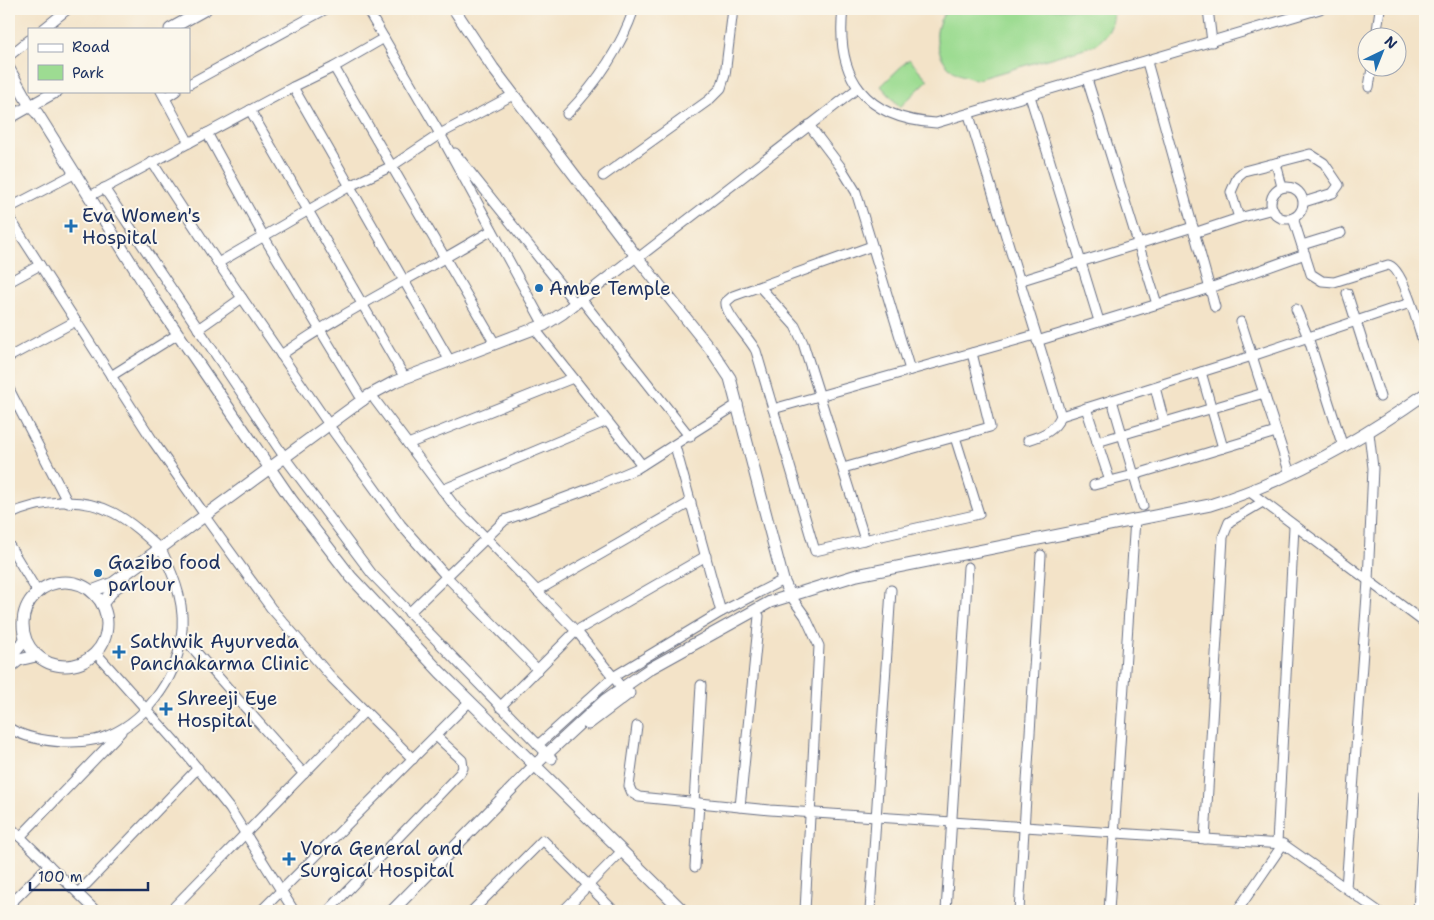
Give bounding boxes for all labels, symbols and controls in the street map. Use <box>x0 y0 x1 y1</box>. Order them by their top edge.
legend <box>28 28 190 92</box>
north arrow <box>1356 28 1406 78</box>
text: N <box>1381 32 1401 53</box>
text: Road <box>72 37 110 57</box>
text: Park <box>72 63 104 83</box>
place label: Eva Women's Hospital <box>82 203 201 250</box>
marker: Eva Women's Hospital <box>64 219 78 233</box>
place label: Ambe Temple <box>549 276 671 301</box>
marker: Ambe Temple <box>533 282 545 294</box>
place label: Gazibo food parlour <box>108 550 221 597</box>
marker: Gazibo food parlour <box>92 567 104 579</box>
place label: Sathwik Ayurveda Panchakarma Clinic <box>130 629 309 676</box>
marker: Sathwik Ayurveda Panchakarma Clinic <box>112 645 126 659</box>
place label: Shreeji Eye Hospital <box>177 686 277 733</box>
marker: Shreeji Eye Hospital <box>159 702 173 716</box>
place label: Vora General and Surgical Hospital <box>300 836 463 883</box>
marker: Vora General and Surgical Hospital <box>282 852 296 866</box>
scale bar <box>30 860 148 892</box>
text: 100 m <box>38 867 83 887</box>

